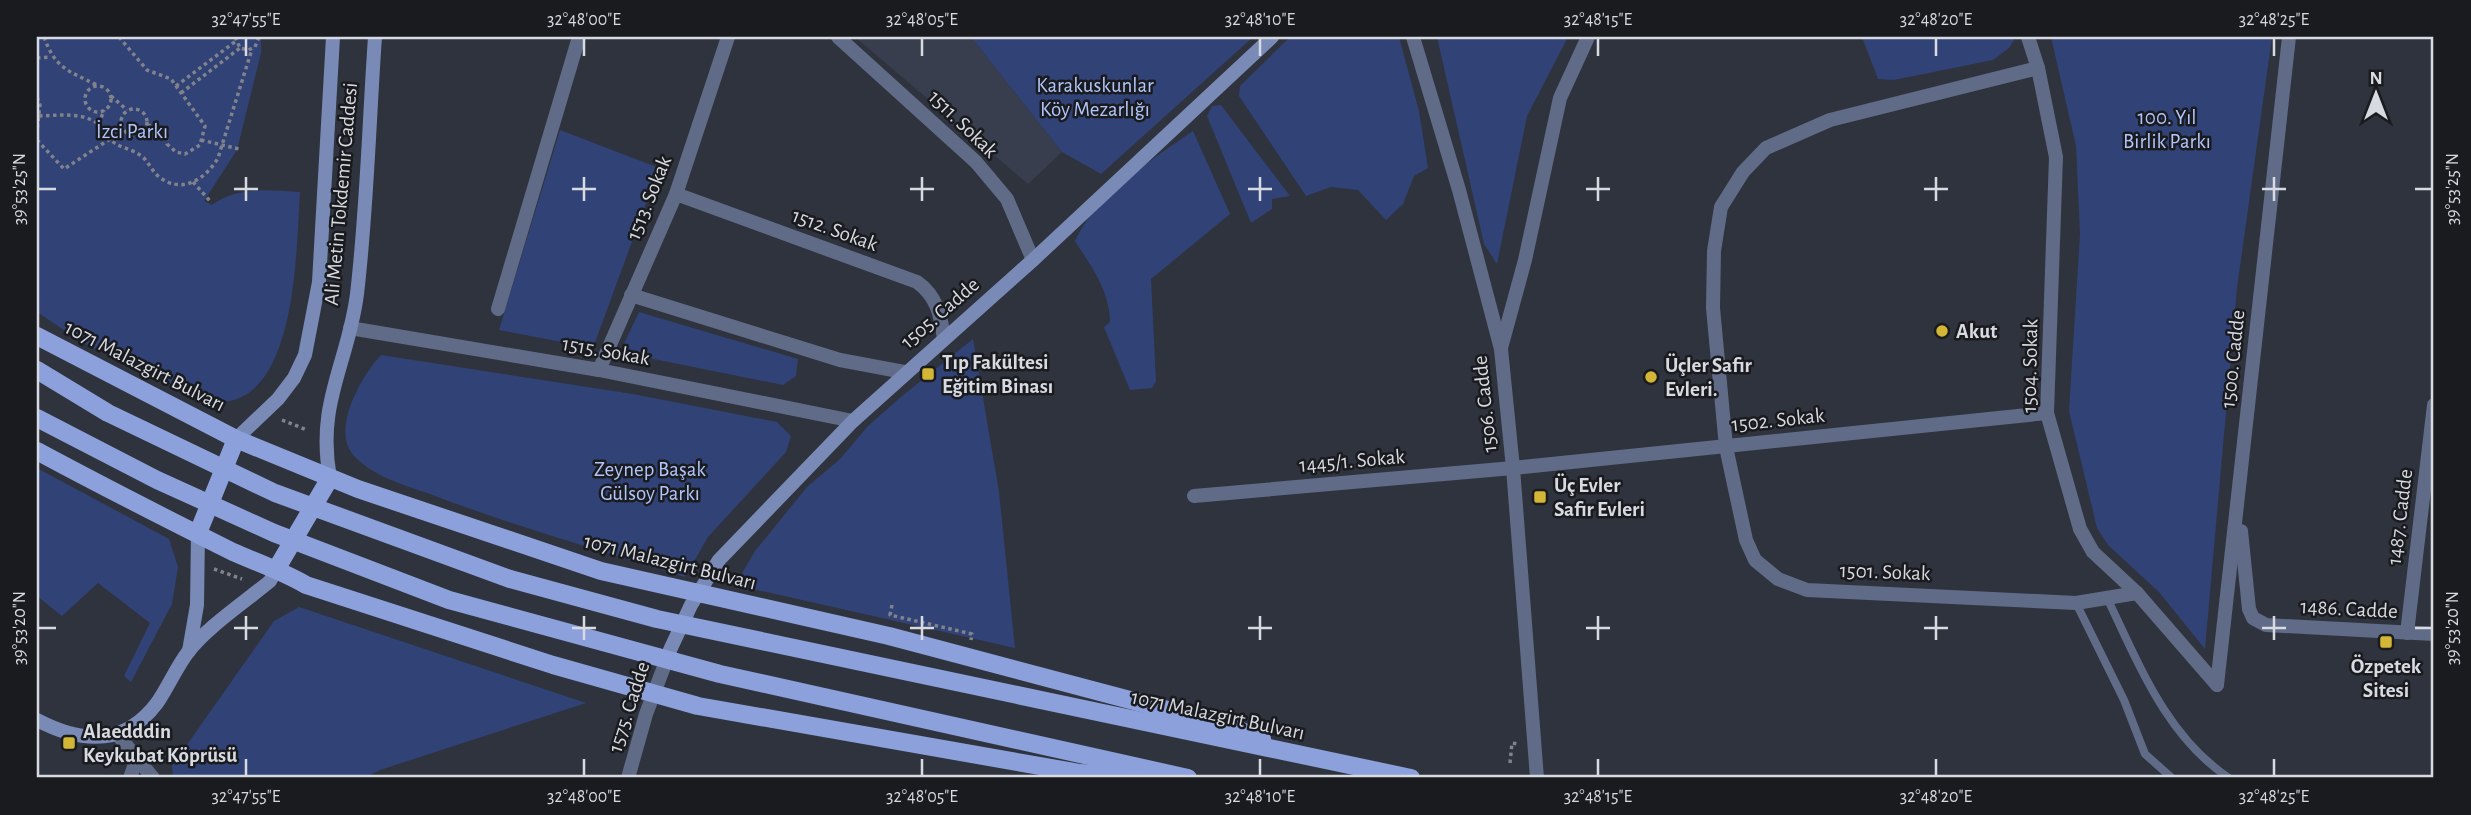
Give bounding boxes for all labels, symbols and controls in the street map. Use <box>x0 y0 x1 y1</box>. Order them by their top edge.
text: 32°47'55"E <box>212 11 281 29</box>
text: 32°48'00"E <box>547 11 621 29</box>
text: 32°48'05"E <box>886 11 958 29</box>
text: 32°48'10"E <box>1225 11 1296 29</box>
text: 32°48'15"E <box>1564 11 1633 29</box>
text: 32°48'20"E <box>1900 11 1973 29</box>
text: 32°48'25"E <box>2239 11 2310 29</box>
north arrow <box>2342 60 2412 130</box>
text: N <box>2369 69 2383 88</box>
park label: Karakuskunlar Köy Mezarlığı <box>1036 75 1154 120</box>
street label: Ali Metin Tokdemir Caddesi <box>321 82 361 306</box>
street label: 1511. Sokak <box>924 86 1002 162</box>
park label: 100. Yıl Birlik Parkı <box>2123 107 2211 152</box>
park label: İzci Parkı <box>96 120 168 142</box>
text: 39°53'25"N <box>11 153 29 225</box>
street label: 1513. Sokak <box>623 153 675 243</box>
text: 39°53'25"N <box>2444 153 2462 225</box>
street label: 1512. Sokak <box>789 205 881 255</box>
street label: 1505. Cadde <box>897 274 983 352</box>
street label: 1500. Cadde <box>2217 309 2249 409</box>
street label: 1071 Malazgirt Bulvarı <box>62 317 228 415</box>
street label: 1504. Sokak <box>2019 319 2041 413</box>
place label: Akut <box>1956 321 1997 342</box>
marker: Akut <box>1934 323 1950 339</box>
street label: 1515. Sokak <box>561 333 652 369</box>
place label: Tıp Fakültesi Eğitim Binası <box>942 352 1053 397</box>
place label: Üçler Safir Evleri. <box>1665 353 1752 400</box>
street label: 1506. Cadde <box>1469 355 1501 453</box>
marker: Tıp Fakültesi Eğitim Binası <box>920 366 936 382</box>
marker: Üçler Safir Evleri. <box>1643 369 1659 385</box>
street label: 1502. Sokak <box>1731 405 1826 435</box>
street label: 1445/1. Sokak <box>1298 446 1406 476</box>
park label: Zeynep Başak Gülsoy Parkı <box>594 459 706 504</box>
street label: 1487. Cadde <box>2384 468 2416 566</box>
place label: Üç Evler Safir Evleri <box>1554 473 1645 520</box>
marker: Üç Evler Safir Evleri <box>1532 489 1548 505</box>
street label: 1071 Malazgirt Bulvarı <box>582 530 758 594</box>
street label: 1501. Sokak <box>1839 560 1931 584</box>
text: 39°53'20"N <box>11 591 29 665</box>
text: 39°53'20"N <box>2444 591 2462 665</box>
street label: 1486. Cadde <box>2300 596 2398 622</box>
marker: Özpetek Sitesi <box>2378 634 2394 650</box>
place label: Özpetek Sitesi <box>2351 654 2422 701</box>
street label: 1575. Cadde <box>605 659 653 755</box>
street label: 1071 Malazgirt Bulvarı <box>1129 686 1307 744</box>
place label: Alaedddin Keykubat Köprüsü <box>83 721 237 766</box>
marker: Alaedddin Keykubat Köprüsü <box>61 735 77 751</box>
text: 32°47'55"E <box>212 788 281 806</box>
text: 32°48'00"E <box>547 788 621 806</box>
text: 32°48'05"E <box>886 788 958 806</box>
text: 32°48'10"E <box>1225 788 1296 806</box>
text: 32°48'15"E <box>1564 788 1633 806</box>
text: 32°48'20"E <box>1900 788 1973 806</box>
text: 32°48'25"E <box>2239 788 2310 806</box>

